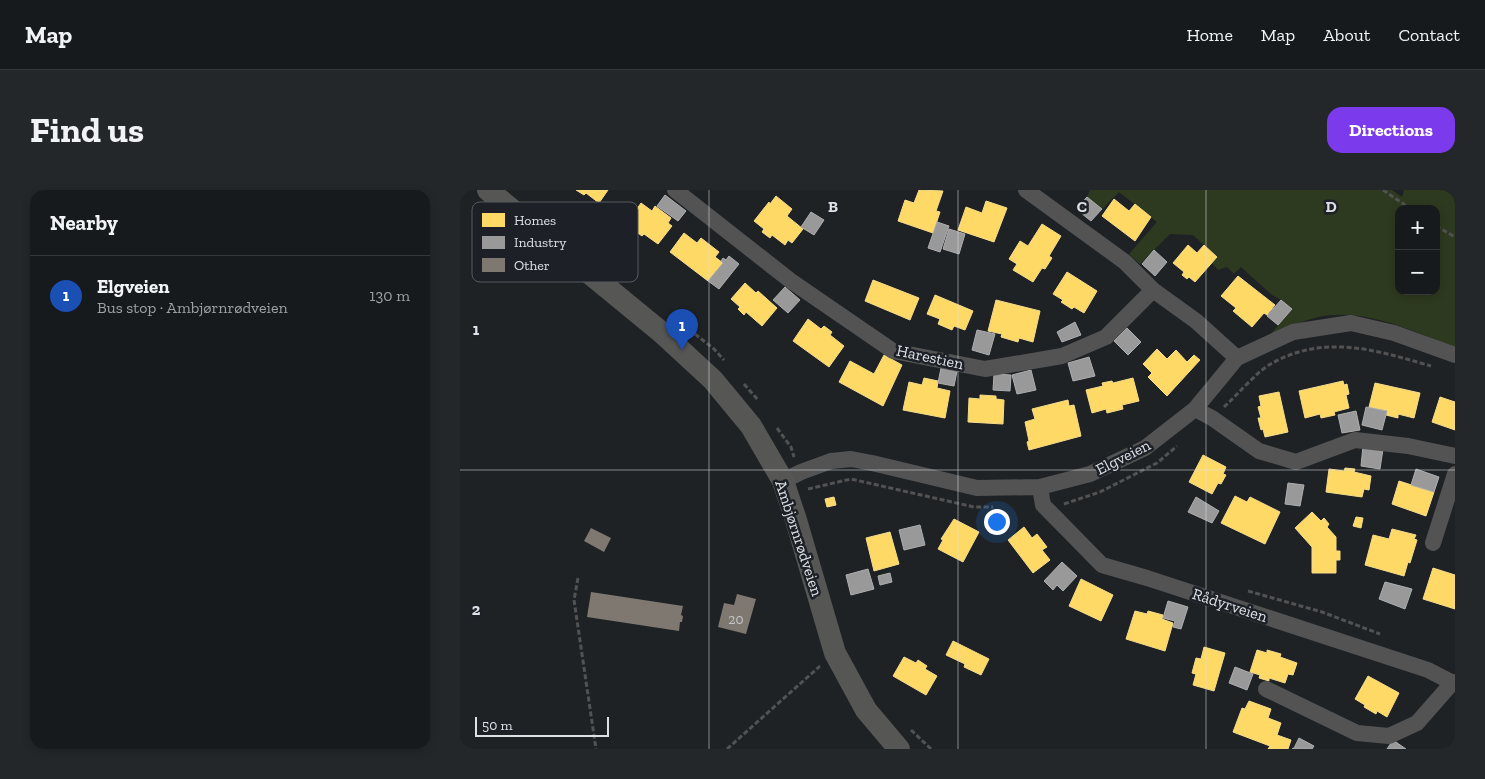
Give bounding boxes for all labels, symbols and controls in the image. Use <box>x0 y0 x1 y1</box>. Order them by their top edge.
text: Map <box>25 20 72 49</box>
text: Home <box>1186 24 1233 46</box>
text: Map <box>1261 24 1295 46</box>
text: About <box>1323 24 1370 46</box>
text: Contact <box>1398 24 1460 46</box>
button: Directions <box>1327 107 1455 153</box>
text: Find us <box>30 109 144 151</box>
text: B <box>828 197 838 216</box>
text: C <box>1077 197 1087 216</box>
text: D <box>1325 197 1337 216</box>
legend <box>472 202 638 282</box>
map controls <box>1395 205 1440 295</box>
button: + <box>1395 205 1440 250</box>
text: Nearby <box>50 210 118 235</box>
text: Homes <box>514 212 556 229</box>
text: Industry <box>514 234 567 251</box>
button: − <box>1395 250 1440 295</box>
text: Other <box>514 257 550 274</box>
text: Elgveien <box>97 275 170 298</box>
text: 1 <box>63 286 69 305</box>
text: 130 m <box>369 286 410 305</box>
text: Bus stop · Ambjørnrødveien <box>97 298 288 317</box>
pin: 1 <box>666 309 698 350</box>
text: 1 <box>473 320 480 339</box>
street label: Harestien <box>895 341 966 374</box>
street label: Elgveien <box>1092 435 1154 479</box>
street label: Ambjørnrødveien <box>771 477 827 599</box>
your location <box>984 509 1010 535</box>
street label: Rådyrveien <box>1190 584 1271 626</box>
text: 2 <box>472 600 481 619</box>
house number: 20 <box>728 611 744 628</box>
scale bar <box>475 714 609 737</box>
text: 50 m <box>482 717 513 734</box>

